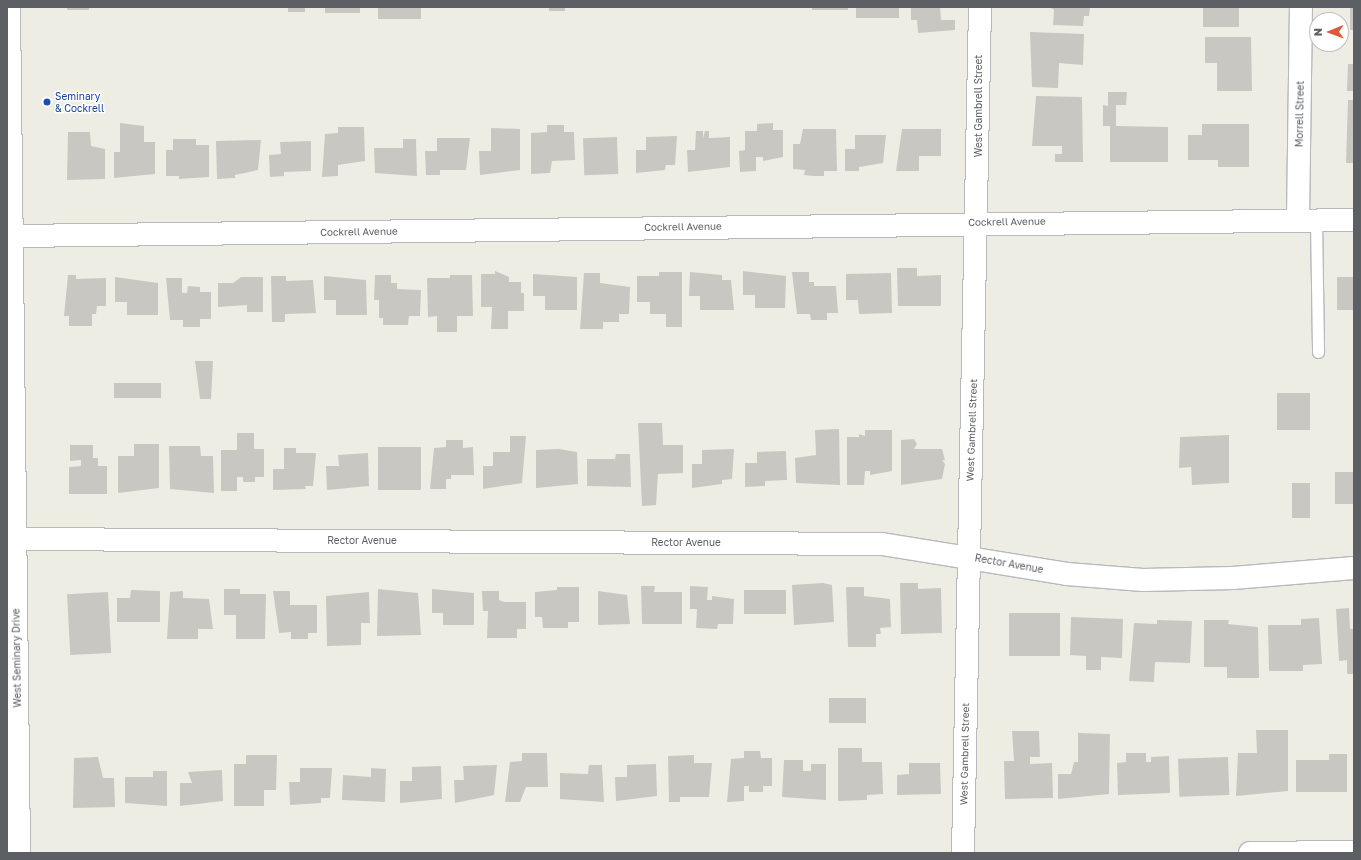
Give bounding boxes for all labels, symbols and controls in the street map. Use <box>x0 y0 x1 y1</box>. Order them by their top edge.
north arrow <box>1309 12 1349 52</box>
text: N <box>1311 28 1324 37</box>
street label: West Gambrell Street <box>973 55 985 157</box>
street label: Morrell Street <box>1293 81 1307 147</box>
place label: Seminary & Cockrell <box>55 90 104 114</box>
marker: Seminary & Cockrell <box>42 97 52 107</box>
street label: Cockrell Avenue <box>968 215 1046 229</box>
street label: Cockrell Avenue <box>644 220 722 234</box>
street label: Cockrell Avenue <box>320 225 398 239</box>
street label: West Gambrell Street <box>964 379 980 481</box>
street label: Rector Avenue <box>327 535 397 547</box>
street label: Rector Avenue <box>651 537 721 549</box>
street label: Rector Avenue <box>974 552 1044 576</box>
street label: West Seminary Drive <box>10 608 24 708</box>
street label: West Gambrell Street <box>958 703 972 805</box>

